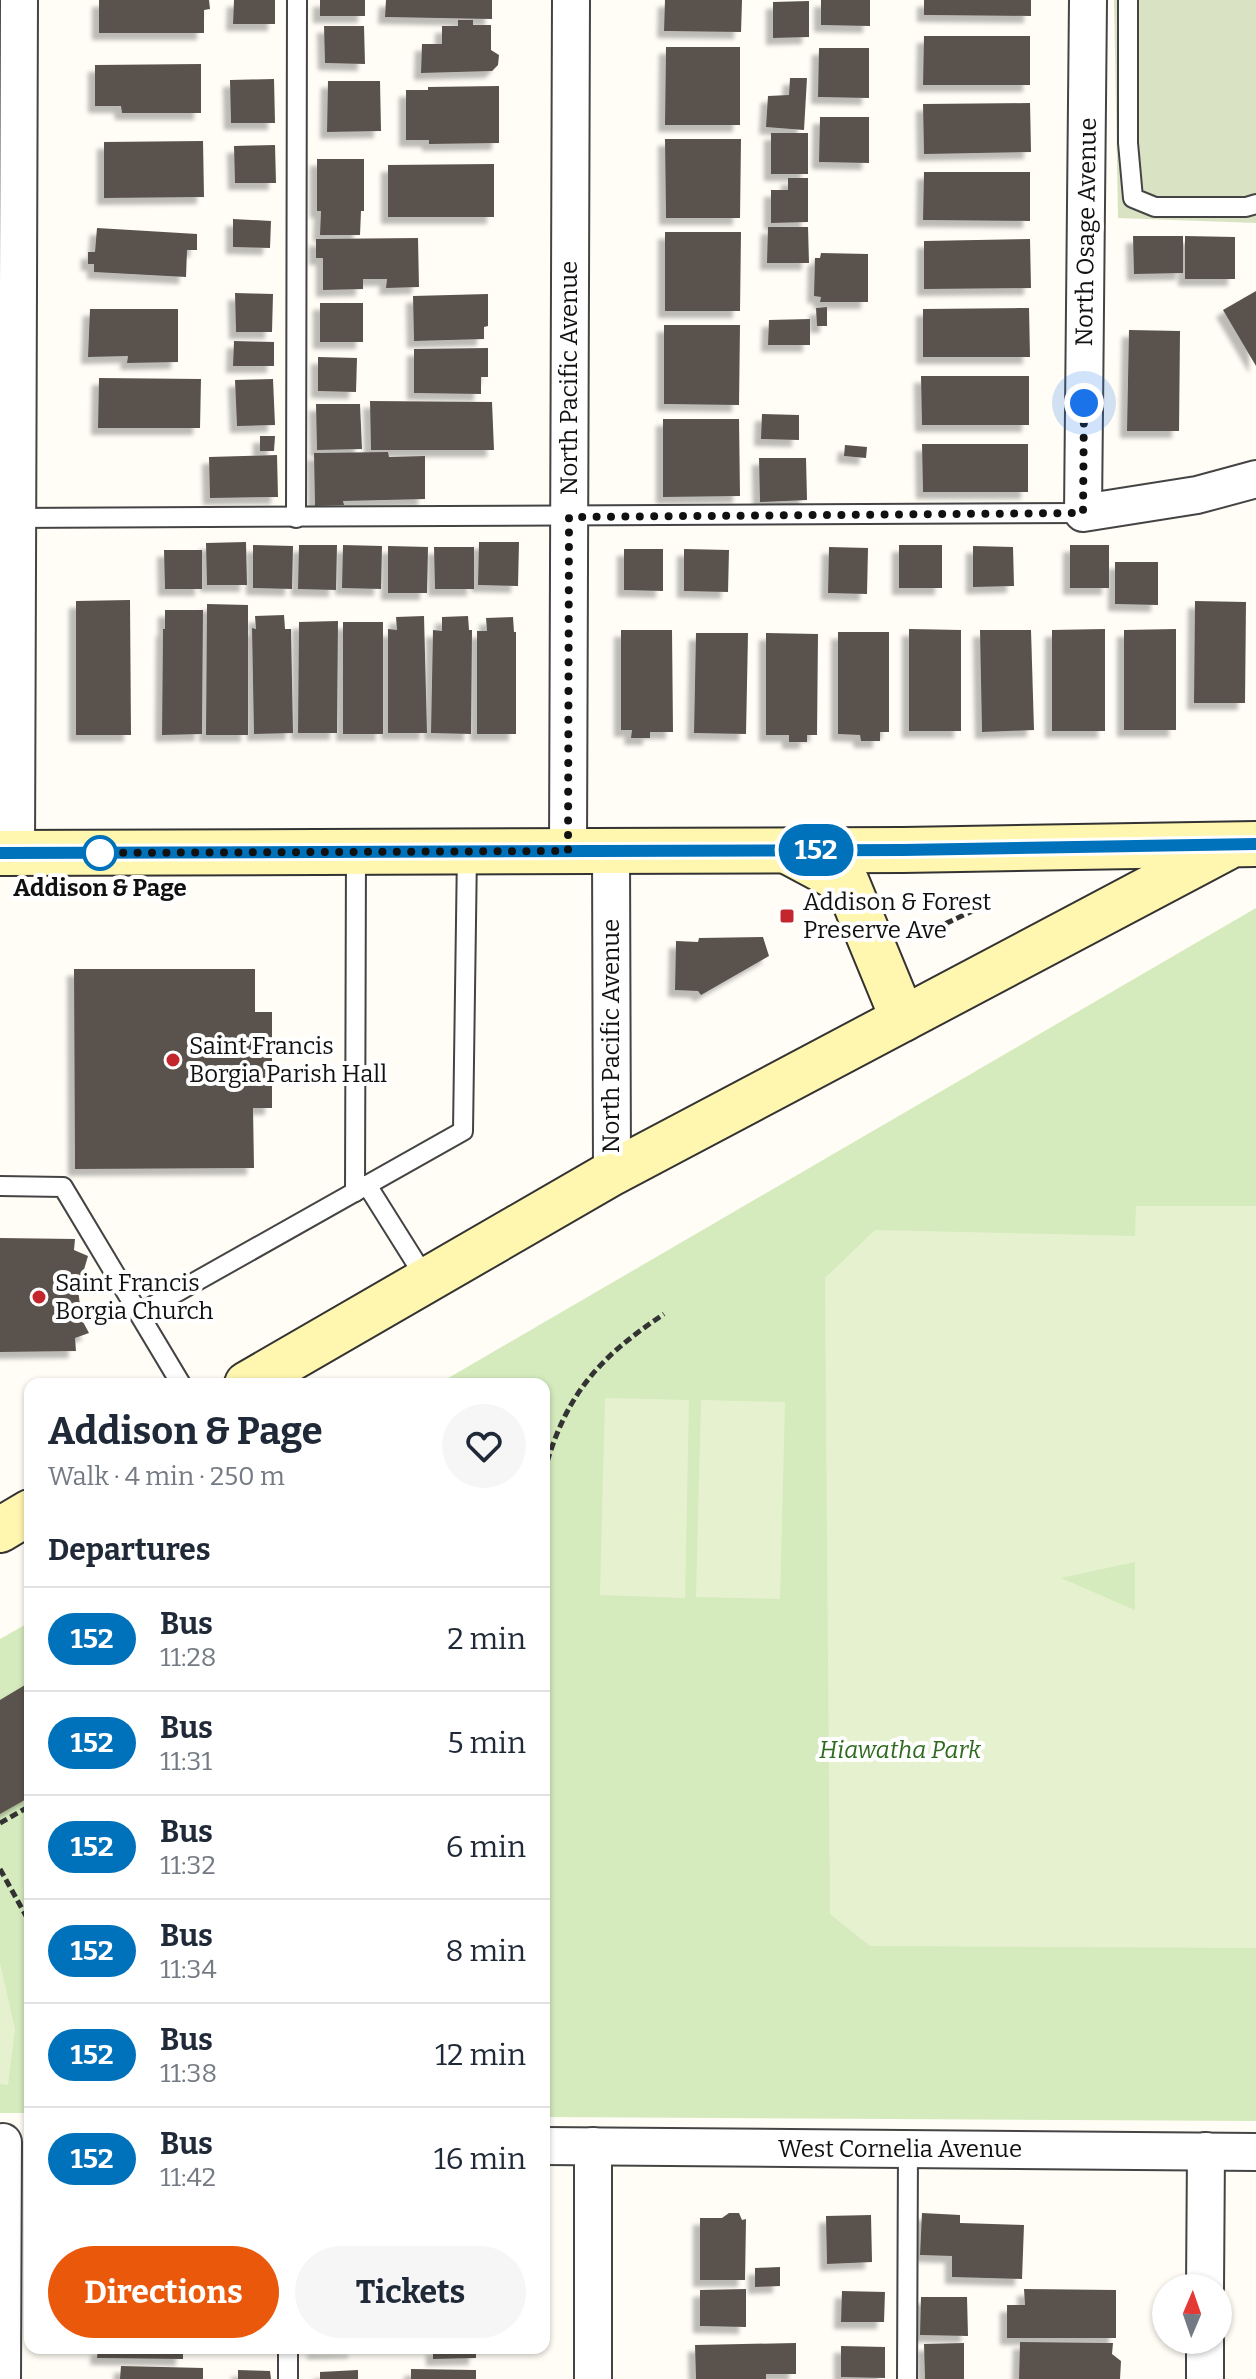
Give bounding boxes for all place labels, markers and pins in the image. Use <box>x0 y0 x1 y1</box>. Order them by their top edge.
marker: Addison & Page <box>83 836 117 870</box>
place label: Addison & Page <box>13 874 187 902</box>
place label: Addison & Forest Preserve Ave <box>803 888 992 944</box>
marker: Addison & Forest Preserve Ave <box>778 907 796 925</box>
place label: Saint Francis Borgia Parish Hall <box>189 1032 387 1088</box>
marker: Saint Francis Borgia Parish Hall <box>164 1051 182 1069</box>
place label: Saint Francis Borgia Church <box>55 1269 213 1325</box>
marker: Saint Francis Borgia Church <box>30 1288 48 1306</box>

